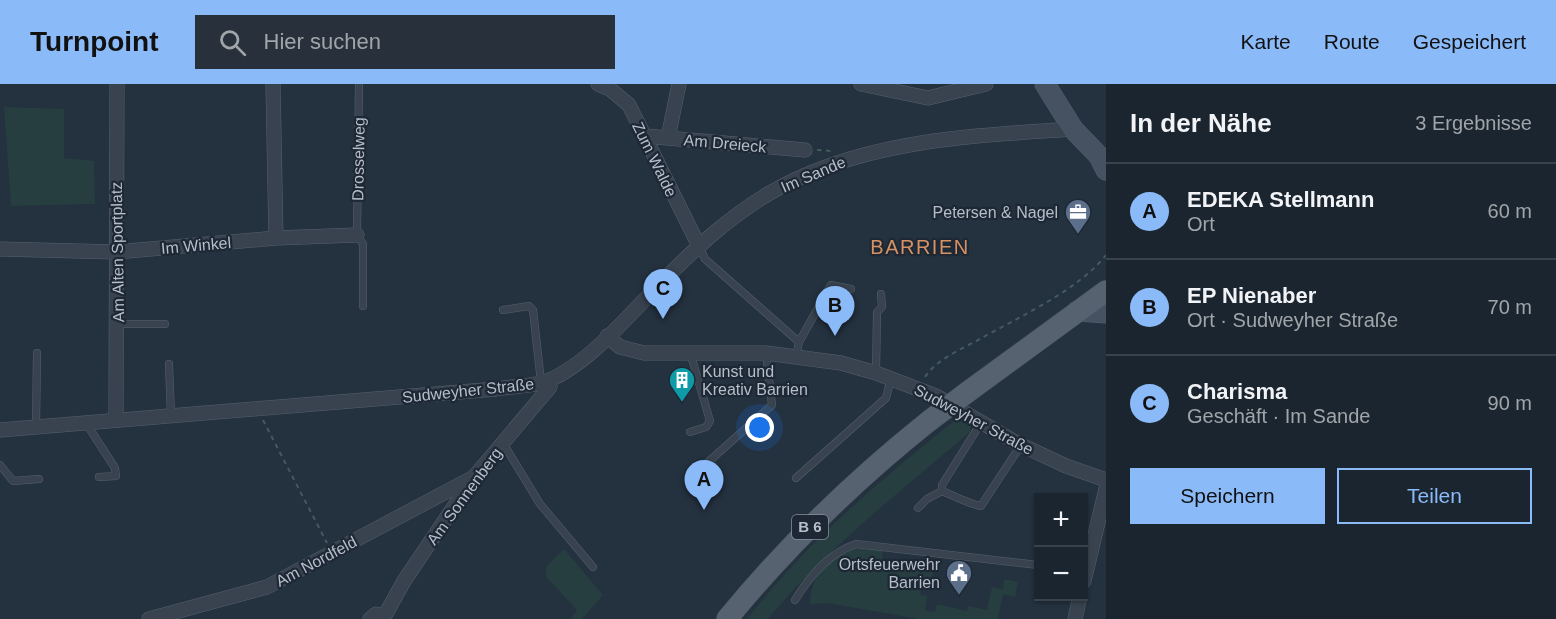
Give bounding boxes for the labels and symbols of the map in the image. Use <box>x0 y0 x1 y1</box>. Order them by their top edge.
street label: Drosselweg <box>349 117 368 201</box>
street label: Zum Walde <box>629 119 680 200</box>
street label: Am Dreieck <box>683 131 768 156</box>
street label: Im Sande <box>778 153 848 196</box>
street label: Am Alten Sportplatz <box>108 182 127 322</box>
office icon: Petersen & Nagel <box>1063 197 1093 235</box>
place label: Petersen & Nagel <box>933 204 1058 221</box>
street label: Im Winkel <box>160 234 232 257</box>
district label: BARRIEN <box>870 236 970 258</box>
pin: C <box>644 270 682 319</box>
pin: B <box>816 286 854 336</box>
place label: Kunst und Kreativ Barrien <box>702 363 808 398</box>
building icon: Kunst und Kreativ Barrien <box>667 365 697 403</box>
street label: Sudweyher Straße <box>401 375 535 406</box>
street label: Sudweyher Straße <box>911 381 1036 458</box>
your location <box>745 413 774 442</box>
street label: Am Sonnenberg <box>424 445 505 548</box>
pin: A <box>684 460 724 510</box>
road number: B 6 <box>792 515 828 539</box>
street label: Am Nordfeld <box>273 533 359 590</box>
place label: Ortsfeuerwehr Barrien <box>839 556 941 591</box>
public building icon: Ortsfeuerwehr Barrien <box>944 558 974 596</box>

